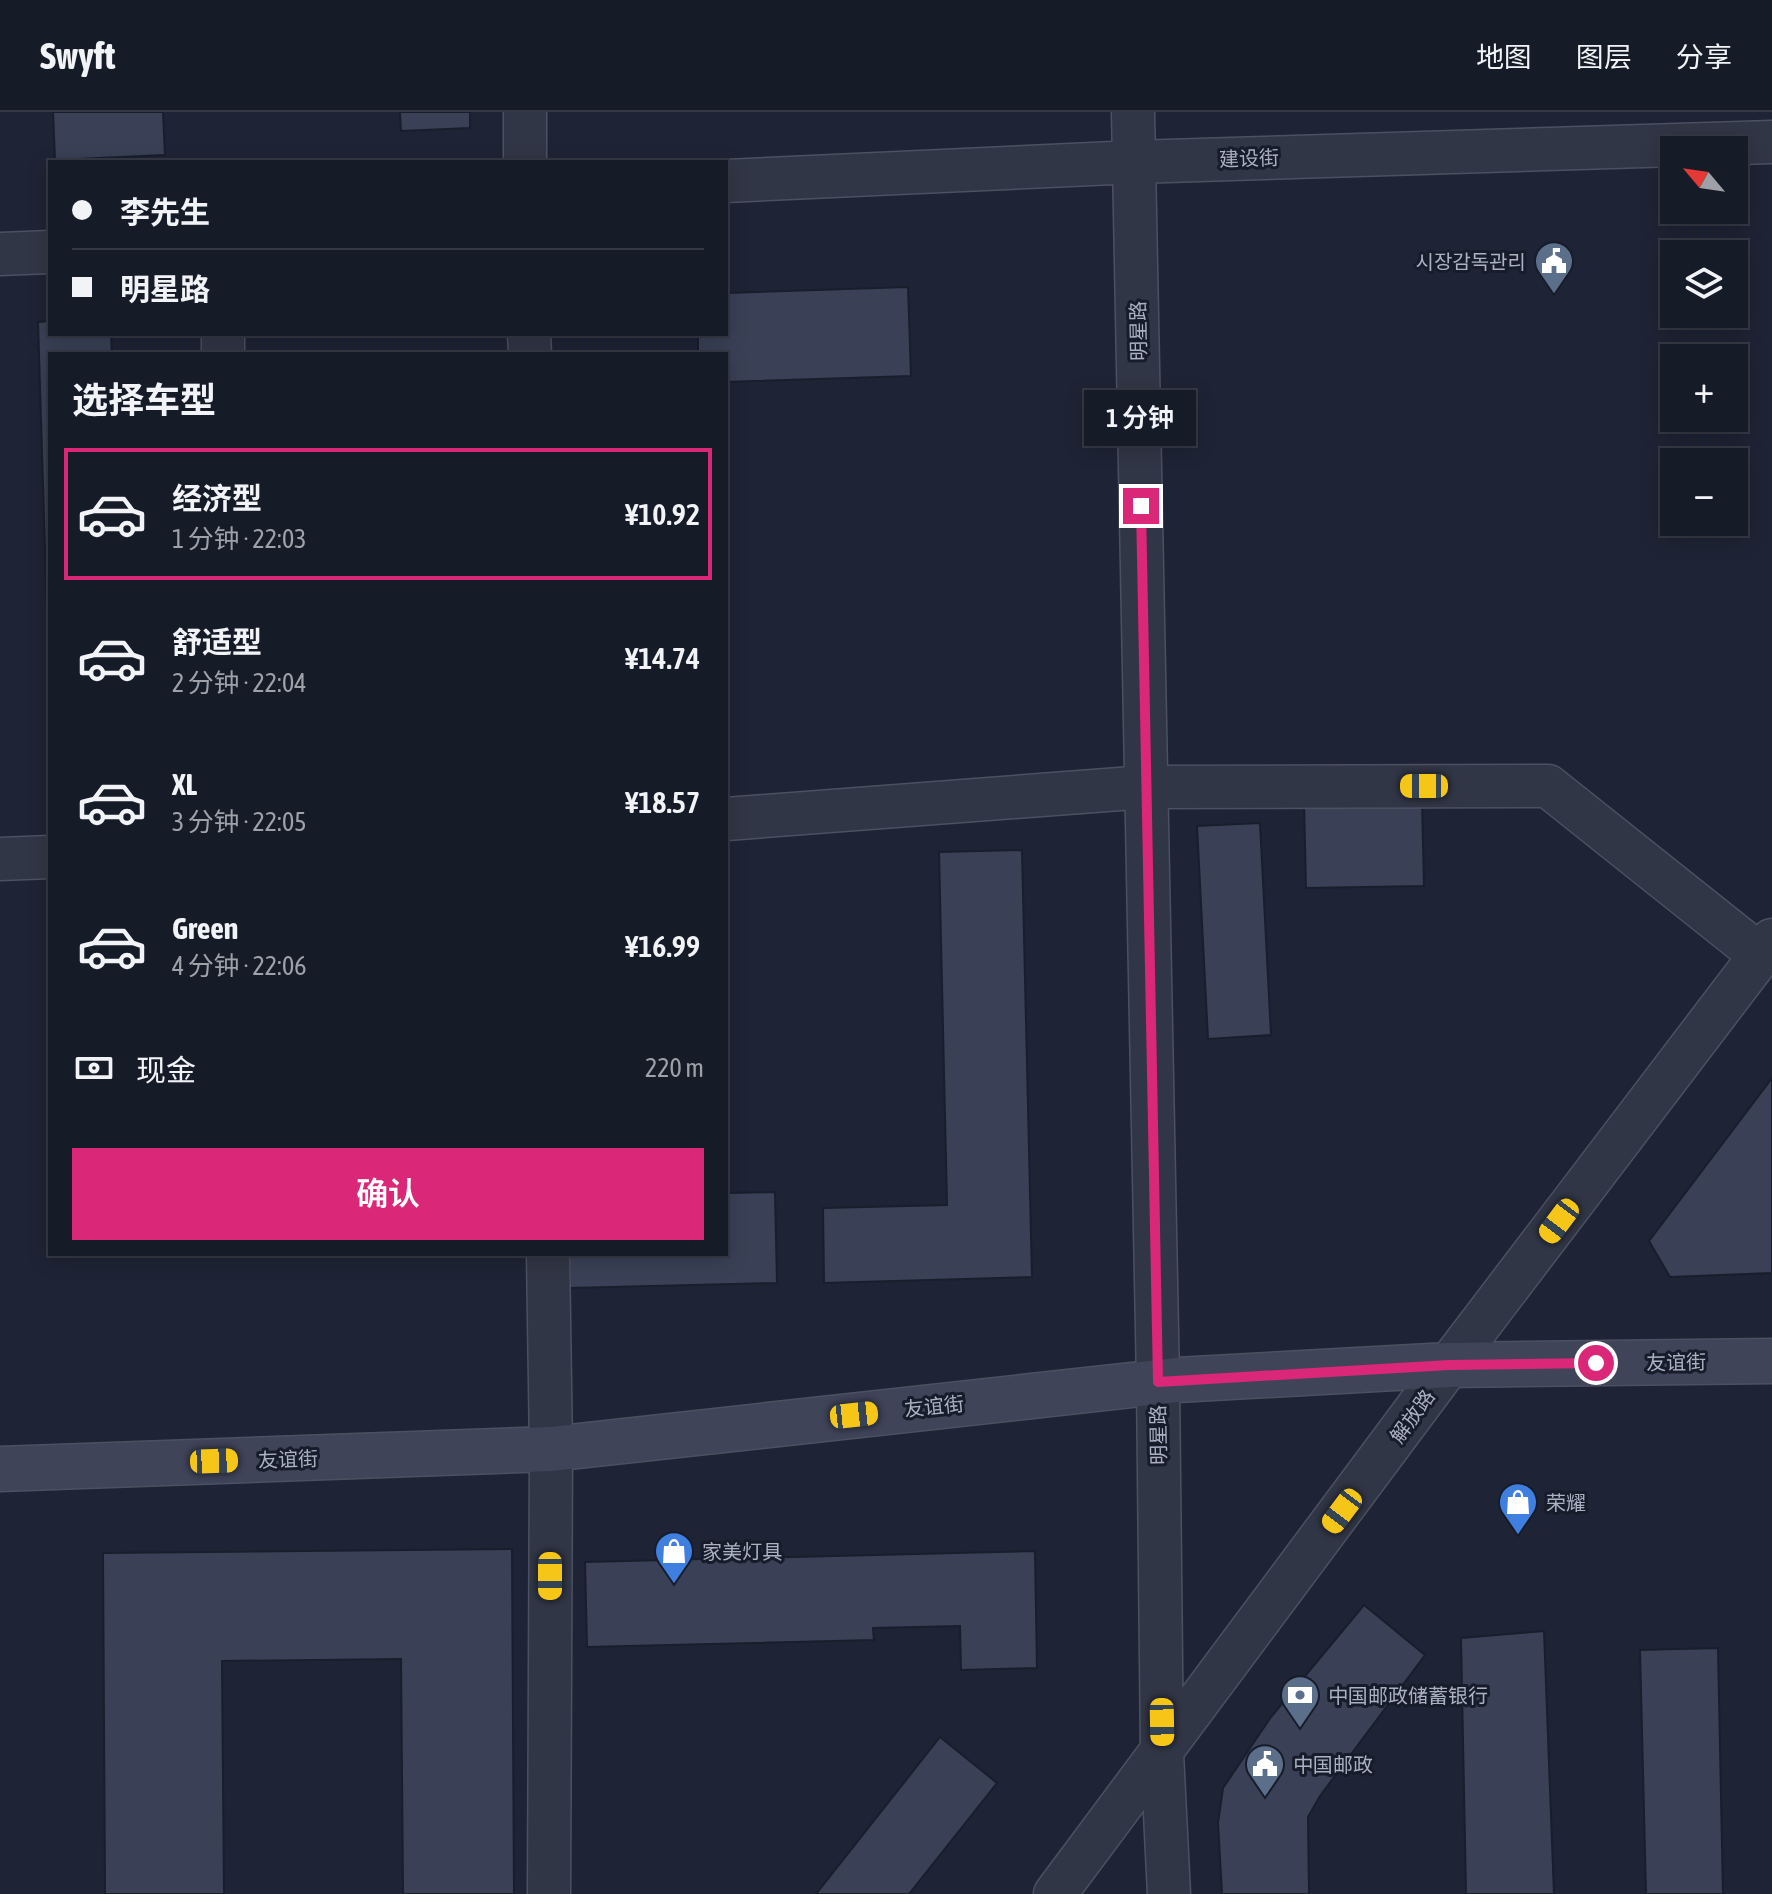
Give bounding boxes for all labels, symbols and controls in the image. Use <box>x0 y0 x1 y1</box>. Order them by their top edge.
text: Swyft <box>40 34 115 77</box>
text: 地图 <box>1476 41 1532 73</box>
text: 图层 <box>1576 41 1632 73</box>
text: 分享 <box>1676 41 1732 73</box>
north arrow <box>1660 136 1748 224</box>
map controls <box>1660 136 1748 536</box>
street label: 建设街 <box>1219 145 1279 171</box>
text: 李先生 <box>120 195 210 229</box>
public building icon: 시장감독관리 <box>1533 240 1575 295</box>
button: layers <box>1660 240 1748 328</box>
place label: 시장감독관리 <box>1416 250 1526 273</box>
text: 明星路 <box>120 272 210 306</box>
street label: 明星路 <box>1126 301 1150 361</box>
button: + <box>1660 344 1748 432</box>
text: 选择车型 <box>72 379 216 421</box>
callout: 1 分钟 <box>1085 390 1197 446</box>
text: 1 分钟 <box>1106 403 1174 433</box>
button: − <box>1660 448 1748 536</box>
icon: car <box>76 478 148 550</box>
text: 经济型 <box>172 481 262 515</box>
route end <box>1123 488 1159 524</box>
text: ¥10.92 <box>625 497 700 531</box>
text: 1 分钟 · 22:03 <box>172 524 307 554</box>
icon: car <box>76 622 148 694</box>
text: 舒适型 <box>172 625 262 659</box>
text: ¥14.74 <box>625 641 700 675</box>
text: 2 分钟 · 22:04 <box>172 668 307 698</box>
icon: car <box>76 766 148 838</box>
text: XL <box>172 767 197 801</box>
car <box>1400 774 1448 798</box>
text: ¥18.57 <box>625 785 700 819</box>
text: 3 分钟 · 22:05 <box>172 807 307 837</box>
icon: car <box>76 910 148 982</box>
text: Green <box>172 911 238 945</box>
text: ¥16.99 <box>625 929 700 963</box>
text: 4 分钟 · 22:06 <box>172 951 307 981</box>
icon: cash <box>72 1046 116 1090</box>
text: 现金 <box>136 1053 196 1087</box>
text: 220 m <box>645 1053 704 1083</box>
button: 确认 <box>72 1148 704 1240</box>
car <box>1535 1195 1583 1247</box>
route start <box>1578 1345 1614 1381</box>
street label: 友谊街 <box>1646 1350 1706 1374</box>
street label: 解放路 <box>1385 1385 1439 1447</box>
street label: 友谊街 <box>903 1391 965 1421</box>
car <box>829 1401 879 1429</box>
street label: 明星路 <box>1146 1405 1170 1465</box>
street label: 友谊街 <box>258 1446 318 1472</box>
car <box>190 1448 238 1474</box>
shop icon: 荣耀 <box>1497 1481 1539 1536</box>
car <box>1318 1485 1366 1537</box>
place label: 荣耀 <box>1546 1491 1586 1514</box>
shop icon: 家美灯具 <box>653 1530 695 1585</box>
place label: 家美灯具 <box>702 1540 782 1563</box>
car <box>538 1552 562 1600</box>
bank icon: 中国邮政储蓄银行 <box>1279 1674 1321 1729</box>
place label: 中国邮政储蓄银行 <box>1328 1684 1488 1707</box>
car <box>1150 1698 1174 1746</box>
public building icon: 中国邮政 <box>1244 1743 1286 1798</box>
place label: 中国邮政 <box>1293 1753 1373 1776</box>

